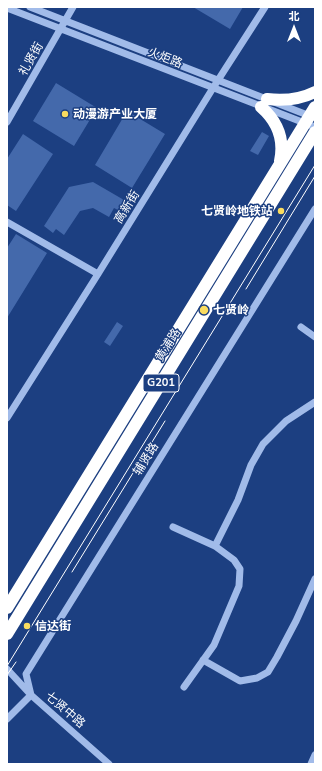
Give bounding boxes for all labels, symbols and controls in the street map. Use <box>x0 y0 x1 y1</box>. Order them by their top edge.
north arrow <box>274 8 314 48</box>
text: 北 <box>289 9 300 23</box>
street label: 礼贤街 <box>16 40 46 78</box>
street label: 火炬路 <box>146 45 184 71</box>
place label: 动漫游产业大厦 <box>73 107 157 121</box>
marker: 动漫游产业大厦 <box>60 109 70 119</box>
street label: 高新街 <box>111 188 143 226</box>
place label: 七贤岭地铁站 <box>201 204 273 218</box>
marker: 七贤岭地铁站 <box>276 206 286 216</box>
place label: 七贤岭 <box>213 303 249 317</box>
marker: 七贤岭 <box>198 304 210 316</box>
street label: 黄浦路 <box>152 326 184 364</box>
road number: G201 <box>143 374 179 392</box>
street label: 辅贤路 <box>130 440 162 478</box>
place label: 信达街 <box>35 619 71 633</box>
marker: 信达街 <box>22 621 32 631</box>
street label: 七贤中路 <box>42 689 88 731</box>

